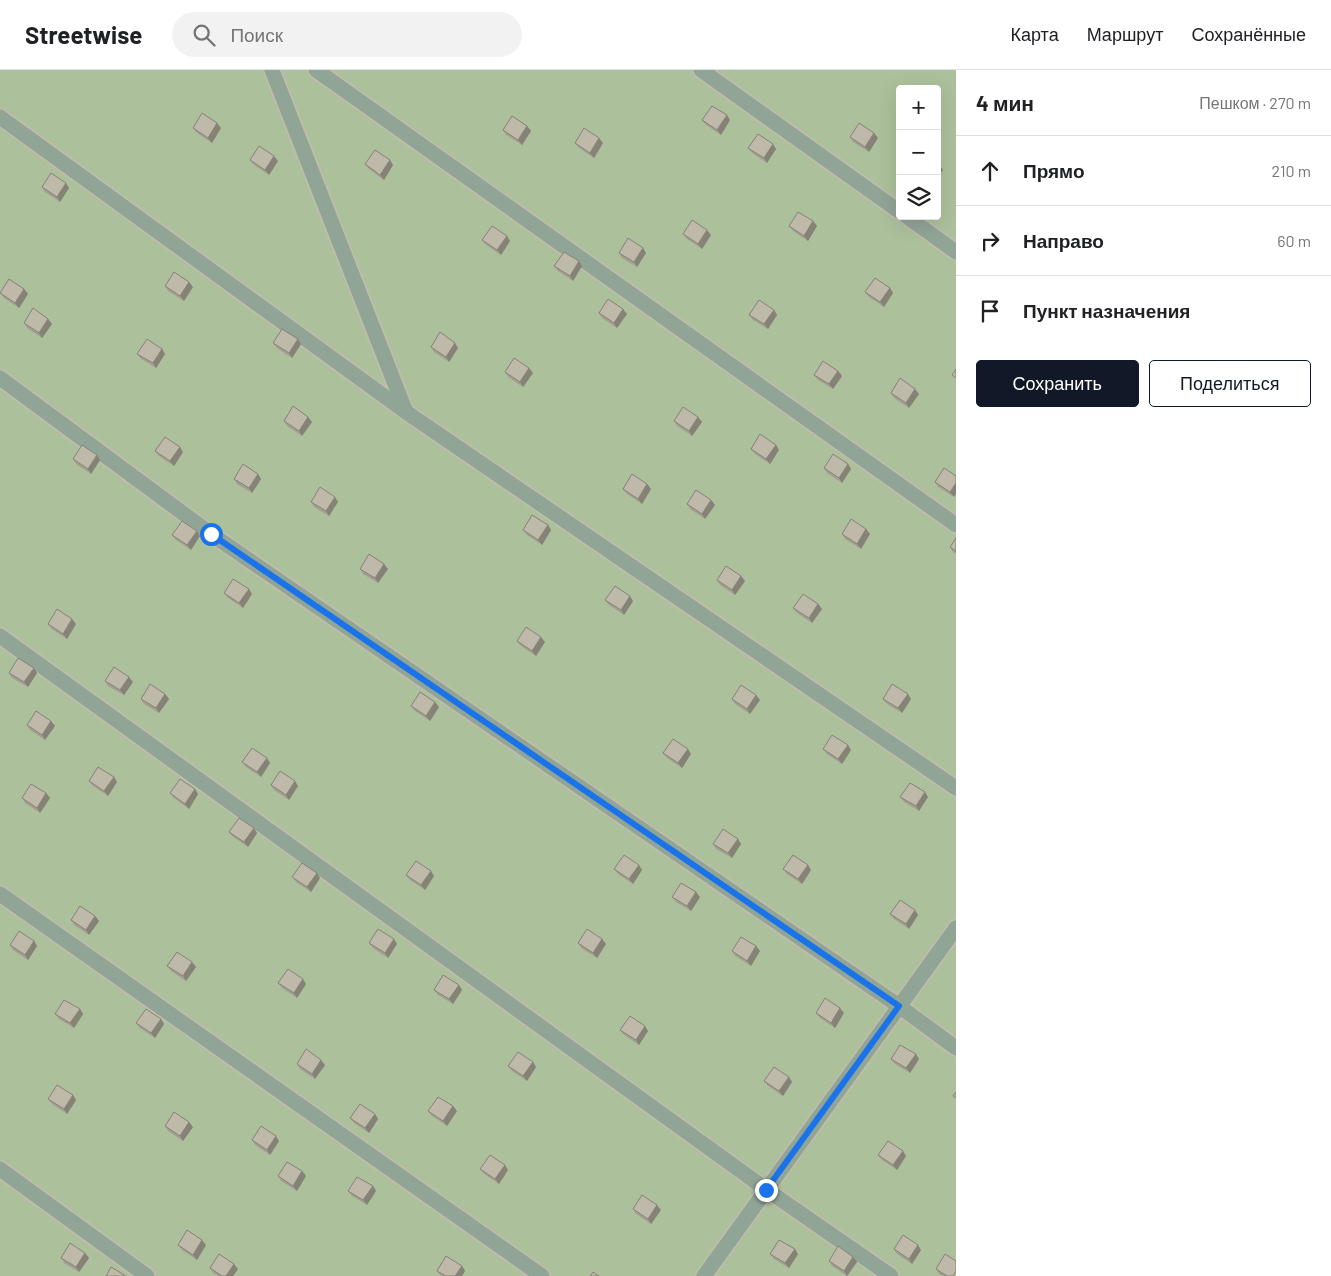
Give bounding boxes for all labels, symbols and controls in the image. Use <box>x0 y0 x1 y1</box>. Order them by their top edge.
search box <box>172 12 522 57</box>
text: Streetwise <box>25 20 142 49</box>
icon: search <box>190 21 218 49</box>
text: Поиск <box>230 23 283 46</box>
text: Карта <box>1011 23 1059 45</box>
text: Маршрут <box>1087 23 1163 45</box>
text: Сохранённые <box>1191 23 1306 45</box>
map controls <box>896 85 941 220</box>
button: + <box>896 85 941 130</box>
text: 4 мин <box>976 90 1034 115</box>
text: Пешком · 270 m <box>1199 93 1311 112</box>
button: − <box>896 130 941 175</box>
icon: ahead <box>976 157 1004 185</box>
text: Прямо <box>1023 159 1085 182</box>
text: 210 m <box>1272 161 1311 180</box>
button: layers <box>896 175 941 220</box>
icon: right <box>976 227 1004 255</box>
text: Направо <box>1023 229 1104 252</box>
text: 60 m <box>1277 231 1311 250</box>
icon: arrive <box>976 297 1004 325</box>
text: Пункт назначения <box>1023 299 1190 322</box>
button: Сохранить <box>976 360 1139 407</box>
button: Поделиться <box>1149 360 1311 407</box>
route start <box>200 523 223 546</box>
route end <box>755 1179 778 1202</box>

